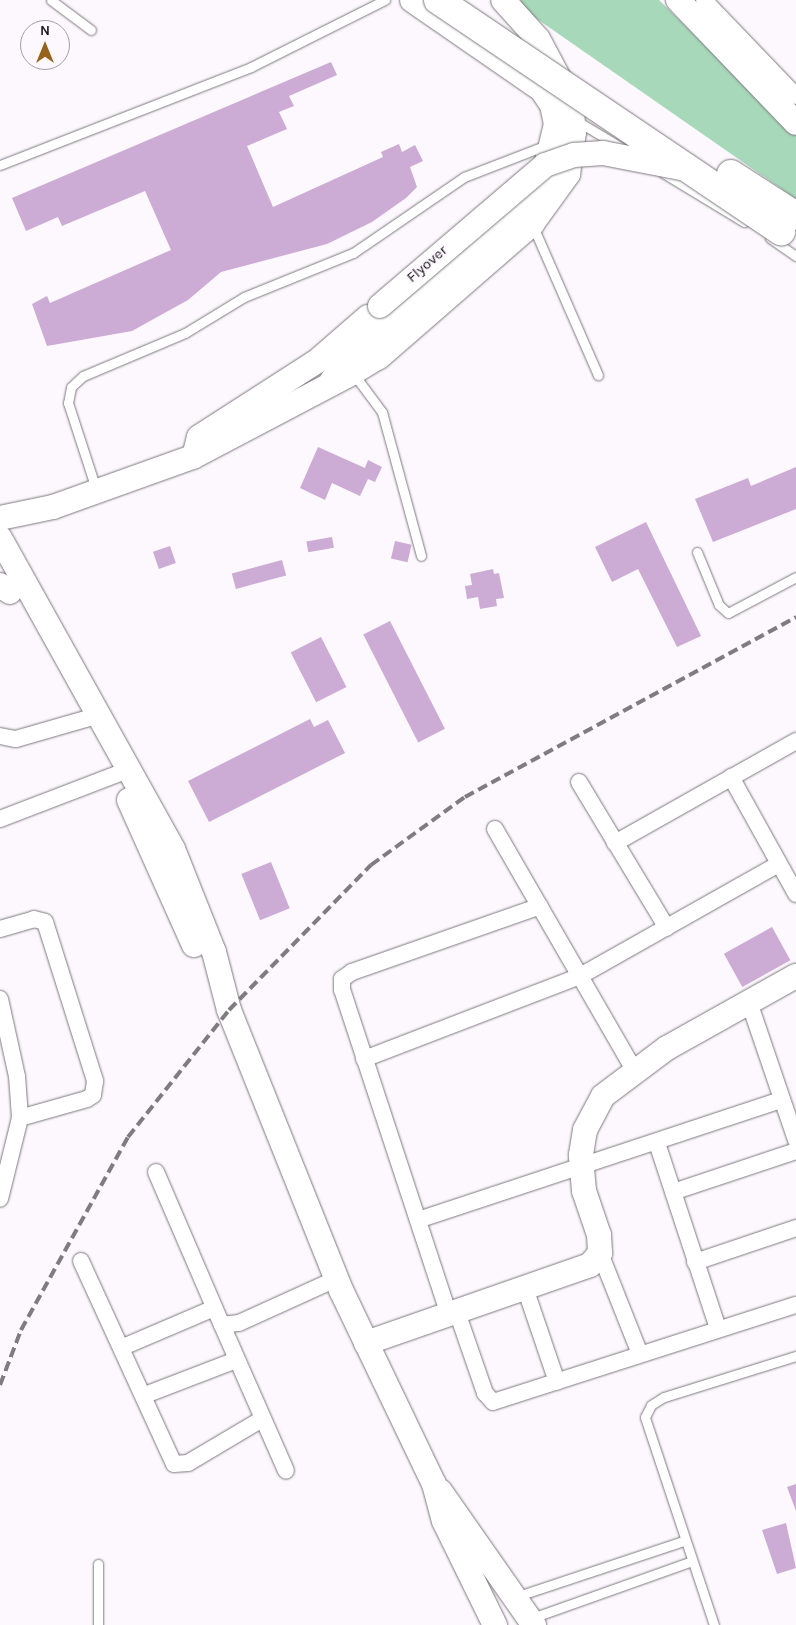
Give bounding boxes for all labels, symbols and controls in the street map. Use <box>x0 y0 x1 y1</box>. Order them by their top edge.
north arrow <box>20 20 70 70</box>
text: N <box>40 22 50 39</box>
street label: Flyover <box>403 241 451 287</box>

